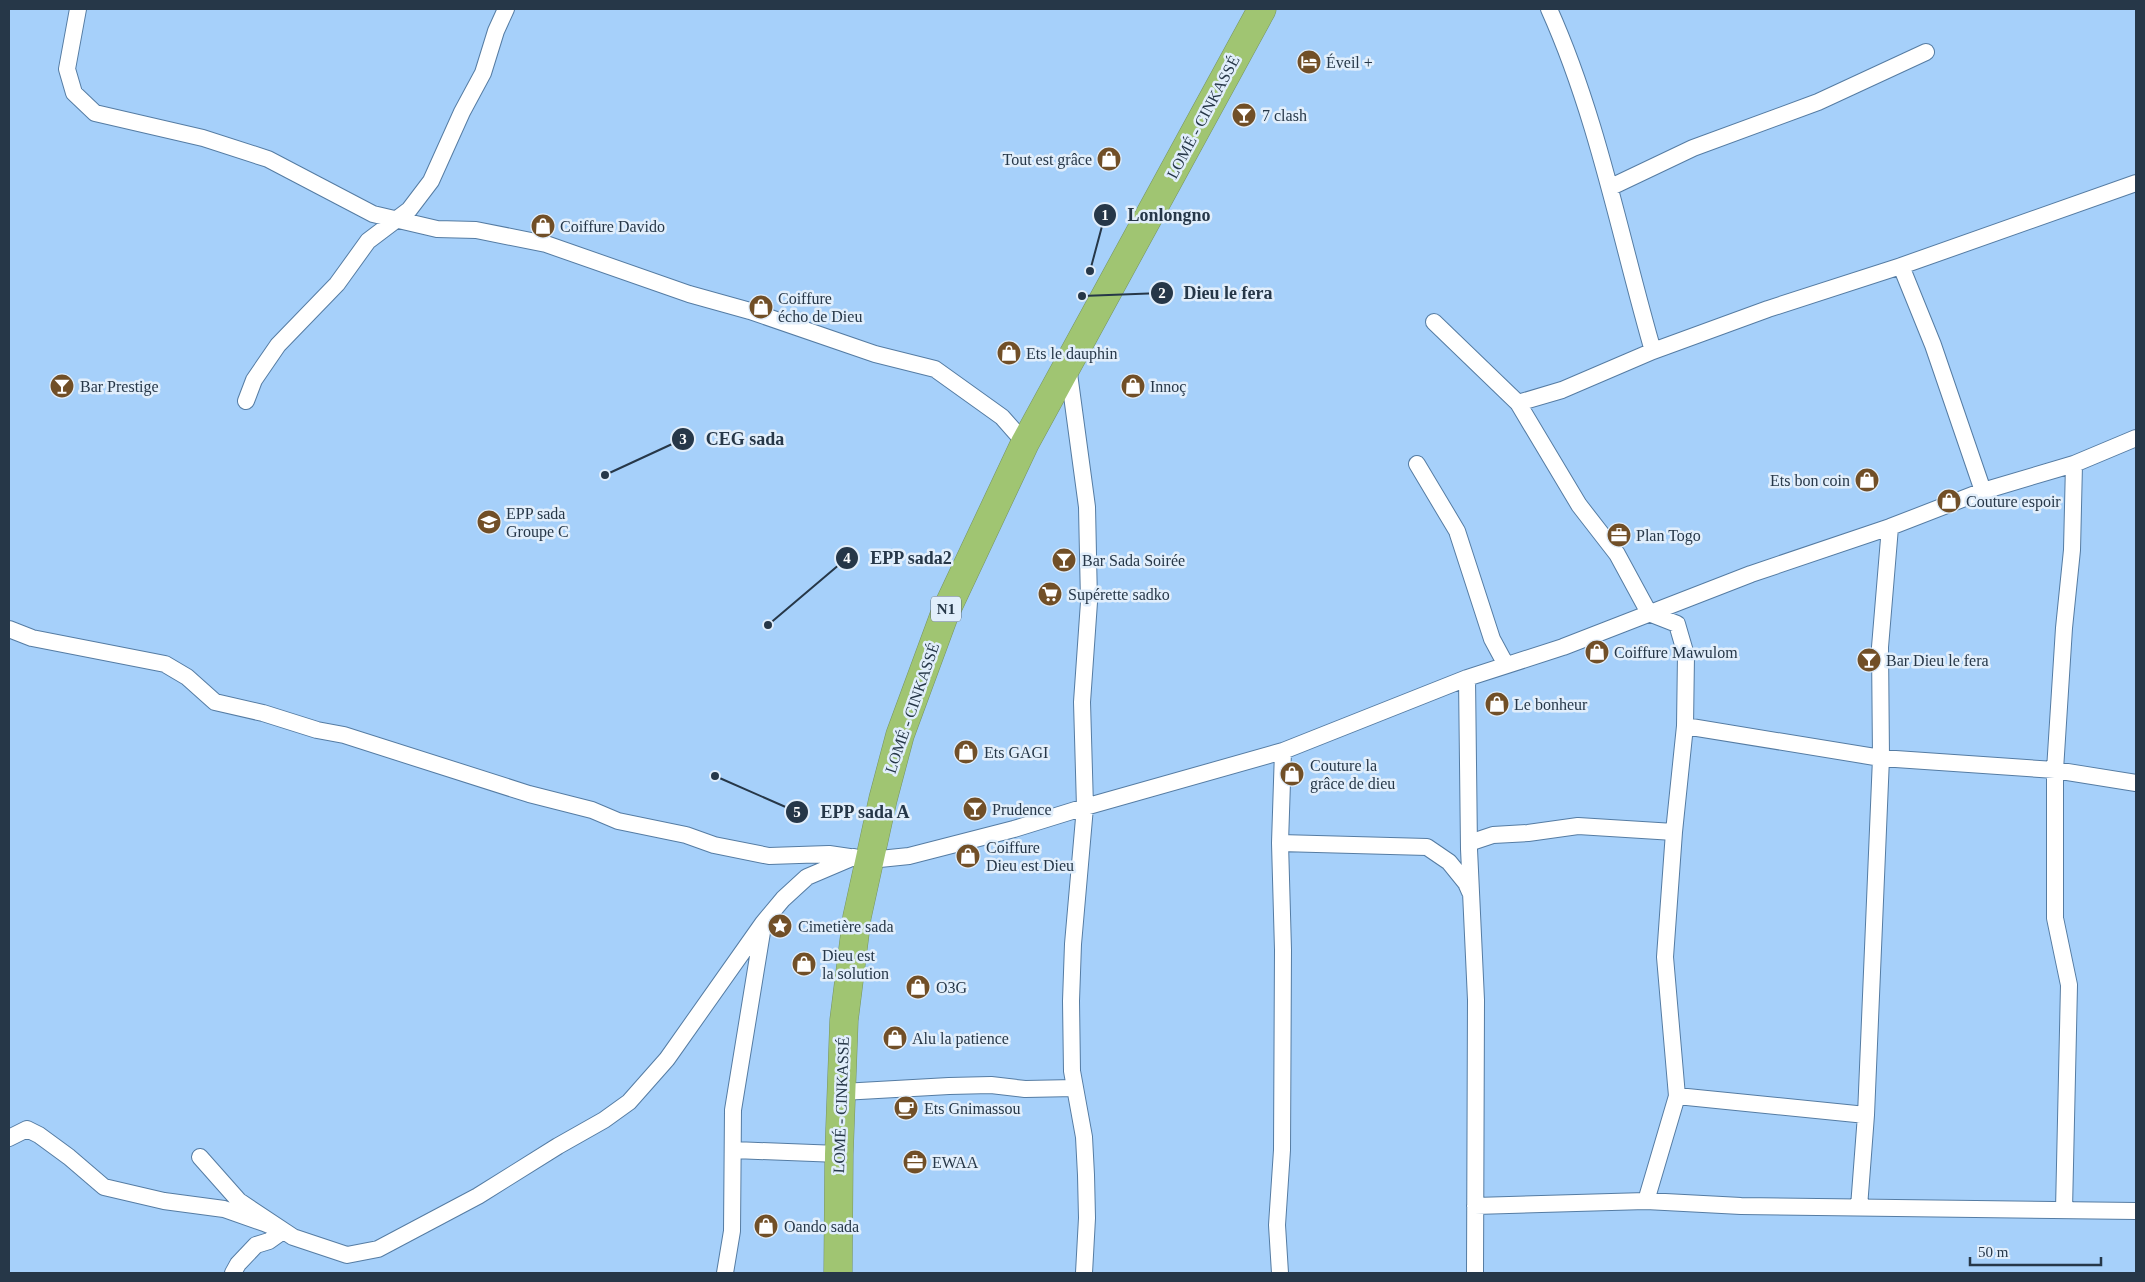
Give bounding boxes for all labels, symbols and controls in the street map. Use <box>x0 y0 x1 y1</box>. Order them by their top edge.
hotel icon: Éveil + <box>1296 49 1322 75</box>
street label: LOMÉ - CINKASSÉ <box>1162 52 1243 181</box>
place label: Éveil + <box>1326 53 1373 71</box>
bar icon: 7 clash <box>1231 102 1257 128</box>
place label: 7 clash <box>1262 107 1307 124</box>
shop icon: Tout est grâce <box>1096 146 1122 172</box>
place label: Tout est grâce <box>1002 151 1092 169</box>
callout: Lonlongno <box>1093 198 1221 231</box>
text: Lonlongno <box>1127 205 1211 225</box>
text: 1 <box>1101 207 1109 223</box>
shop icon: Coiffure Davido <box>530 213 556 239</box>
place label: Coiffure Davido <box>560 218 665 235</box>
callout: Dieu le fera <box>1149 277 1283 310</box>
text: Dieu le fera <box>1184 283 1272 303</box>
text: 2 <box>1158 285 1166 301</box>
place label: Coiffure écho de Dieu <box>778 290 862 325</box>
shop icon: Coiffure écho de Dieu <box>748 294 774 320</box>
shop icon: Ets le dauphin <box>996 340 1022 366</box>
place label: Ets le dauphin <box>1026 345 1118 363</box>
bar icon: Bar Prestige <box>49 373 75 399</box>
shop icon: Innoç <box>1120 373 1146 399</box>
place label: Bar Prestige <box>80 378 159 396</box>
place label: Innoç <box>1150 378 1186 396</box>
callout: CEG sada <box>671 422 794 455</box>
text: CEG sada <box>706 429 784 449</box>
text: 3 <box>679 431 687 447</box>
shop icon: Ets bon coin <box>1854 467 1880 493</box>
place label: Ets bon coin <box>1770 472 1850 489</box>
shop icon: Couture espoir <box>1936 488 1962 514</box>
place label: Couture espoir <box>1966 493 2061 511</box>
place label: EPP sada Groupe C <box>506 505 569 541</box>
school or university icon: EPP sada Groupe C <box>476 509 502 535</box>
office icon: Plan Togo <box>1606 522 1632 548</box>
place label: Plan Togo <box>1636 527 1701 545</box>
callout: EPP sada2 <box>835 541 962 574</box>
bar icon: Bar Sada Soirée <box>1051 547 1077 573</box>
text: EPP sada2 <box>870 548 952 568</box>
text: 4 <box>843 550 851 566</box>
place label: Bar Sada Soirée <box>1082 552 1185 569</box>
supermarket icon: Supérette sadko <box>1037 581 1063 607</box>
place label: Supérette sadko <box>1068 586 1170 604</box>
road number: N1 <box>931 596 961 622</box>
shop icon: Coiffure Mawulom <box>1584 639 1610 665</box>
street label: LOMÉ - CINKASSÉ <box>881 640 942 775</box>
place label: Coiffure Mawulom <box>1614 644 1738 661</box>
bar icon: Bar Dieu le fera <box>1856 647 1882 673</box>
place label: Bar Dieu le fera <box>1886 652 1989 669</box>
shop icon: Le bonheur <box>1484 691 1510 717</box>
place label: Le bonheur <box>1514 696 1588 713</box>
shop icon: Ets GAGI <box>953 739 979 765</box>
place label: Ets GAGI <box>984 744 1048 761</box>
place label: Couture la grâce de dieu <box>1310 757 1395 793</box>
shop icon: Couture la grâce de dieu <box>1279 761 1305 787</box>
callout: EPP sada A <box>784 796 920 829</box>
bar icon: Prudence <box>962 796 988 822</box>
place label: Prudence <box>992 801 1052 818</box>
text: EPP sada A <box>820 802 910 822</box>
text: 5 <box>793 804 801 820</box>
place label: Coiffure Dieu est Dieu <box>986 839 1074 874</box>
shop icon: Coiffure Dieu est Dieu <box>955 843 981 869</box>
place icon: Cimetière sada <box>767 913 793 939</box>
place label: Cimetière sada <box>798 918 894 935</box>
place label: Dieu est la solution <box>822 947 889 982</box>
shop icon: Dieu est la solution <box>791 951 817 977</box>
shop icon: O3G <box>905 974 931 1000</box>
place label: O3G <box>936 979 968 996</box>
shop icon: Alu la patience <box>882 1025 908 1051</box>
place label: Alu la patience <box>912 1030 1009 1048</box>
street label: LOMÉ - CINKASSÉ <box>829 1036 852 1174</box>
cafe icon: Ets Gnimassou <box>893 1095 919 1121</box>
place label: Ets Gnimassou <box>924 1100 1020 1117</box>
office icon: EWAA <box>902 1149 928 1175</box>
place label: EWAA <box>932 1154 979 1171</box>
shop icon: Oando sada <box>753 1213 779 1239</box>
place label: Oando sada <box>784 1218 859 1235</box>
scale bar <box>1970 1234 2101 1266</box>
text: 50 m <box>1978 1244 2009 1260</box>

